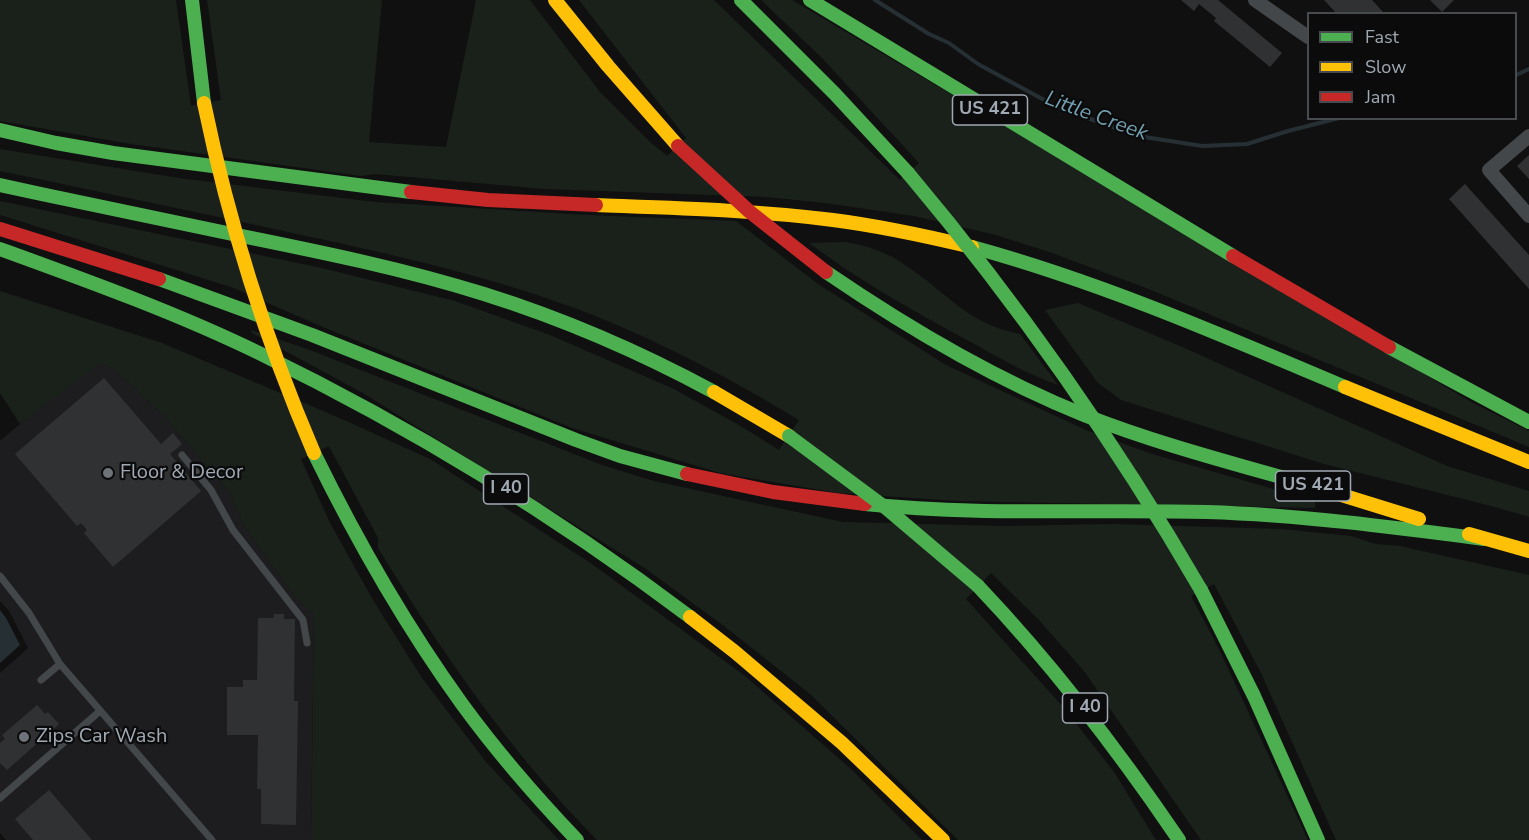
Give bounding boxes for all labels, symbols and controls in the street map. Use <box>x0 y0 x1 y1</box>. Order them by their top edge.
legend <box>1307 12 1517 120</box>
text: Fast <box>1365 25 1399 49</box>
text: Slow <box>1365 55 1406 79</box>
text: Jam <box>1365 85 1396 109</box>
water label: Little Creek <box>1041 87 1151 147</box>
road number: US 421 <box>952 95 1028 125</box>
place label: Floor & Decor <box>120 461 243 485</box>
marker: Floor & Decor <box>101 466 115 480</box>
road number: US 421 <box>1276 471 1350 501</box>
road number: I 40 <box>484 474 528 504</box>
road number: I 40 <box>1062 693 1108 723</box>
place label: Zips Car Wash <box>36 725 167 749</box>
marker: Zips Car Wash <box>17 730 31 744</box>

